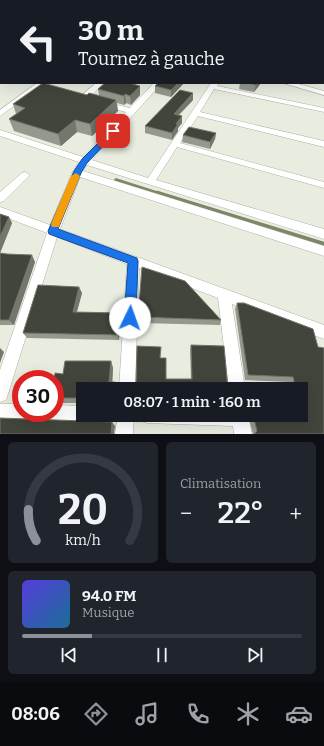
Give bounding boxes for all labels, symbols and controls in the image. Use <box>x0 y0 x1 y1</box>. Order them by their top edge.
text: 30 m <box>78 14 144 47</box>
icon: left <box>12 16 64 68</box>
text: Tournez à gauche <box>78 48 225 70</box>
pin <box>96 114 130 148</box>
icon: arrive <box>102 120 124 142</box>
position arrow <box>109 297 151 339</box>
speed limit sign: 30 <box>12 370 64 422</box>
text: 08:07 · 1 min · 160 m <box>123 393 261 411</box>
text: Climatisation <box>180 476 261 491</box>
text: 20 <box>58 484 108 534</box>
text: 22° <box>217 495 264 531</box>
text: − <box>180 500 192 527</box>
text: + <box>289 500 302 527</box>
text: km/h <box>65 531 101 548</box>
text: 94.0 FM <box>82 587 136 605</box>
text: Musique <box>82 605 134 620</box>
icon: previous <box>58 644 80 666</box>
icon: pause <box>151 644 173 666</box>
icon: next <box>244 644 266 666</box>
icon: directions <box>82 700 110 728</box>
icon: music <box>133 700 161 728</box>
icon: phone <box>184 700 212 728</box>
icon: climate <box>234 700 262 728</box>
icon: car <box>285 700 313 728</box>
text: 08:06 <box>11 703 60 725</box>

